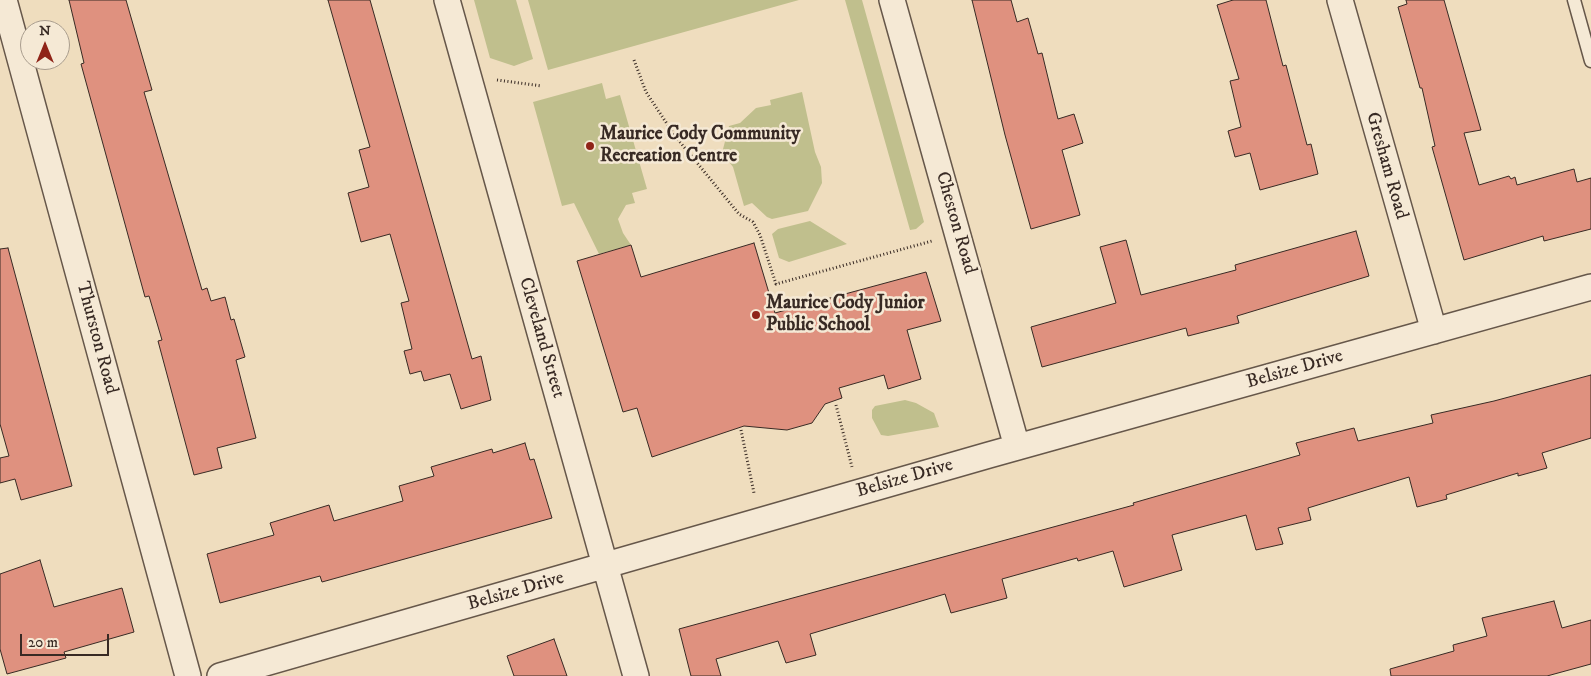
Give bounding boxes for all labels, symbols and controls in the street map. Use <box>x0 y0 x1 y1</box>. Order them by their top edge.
north arrow <box>20 20 70 70</box>
text: N <box>39 22 51 40</box>
street label: Gresham Road <box>1360 110 1412 222</box>
place label: Maurice Cody Community Recreation Centre <box>600 124 800 168</box>
marker: Maurice Cody Community Recreation Centre <box>584 140 596 152</box>
street label: Cheston Road <box>930 169 980 277</box>
street label: Cleveland Street <box>513 275 569 401</box>
street label: Thurston Road <box>70 279 122 397</box>
place label: Maurice Cody Junior Public School <box>766 293 924 337</box>
marker: Maurice Cody Junior Public School <box>750 309 762 321</box>
street label: Belsize Drive <box>1244 345 1346 395</box>
street label: Belsize Drive <box>854 454 956 504</box>
street label: Belsize Drive <box>465 567 567 617</box>
scale bar <box>22 624 111 656</box>
text: 20 m <box>28 633 58 652</box>

